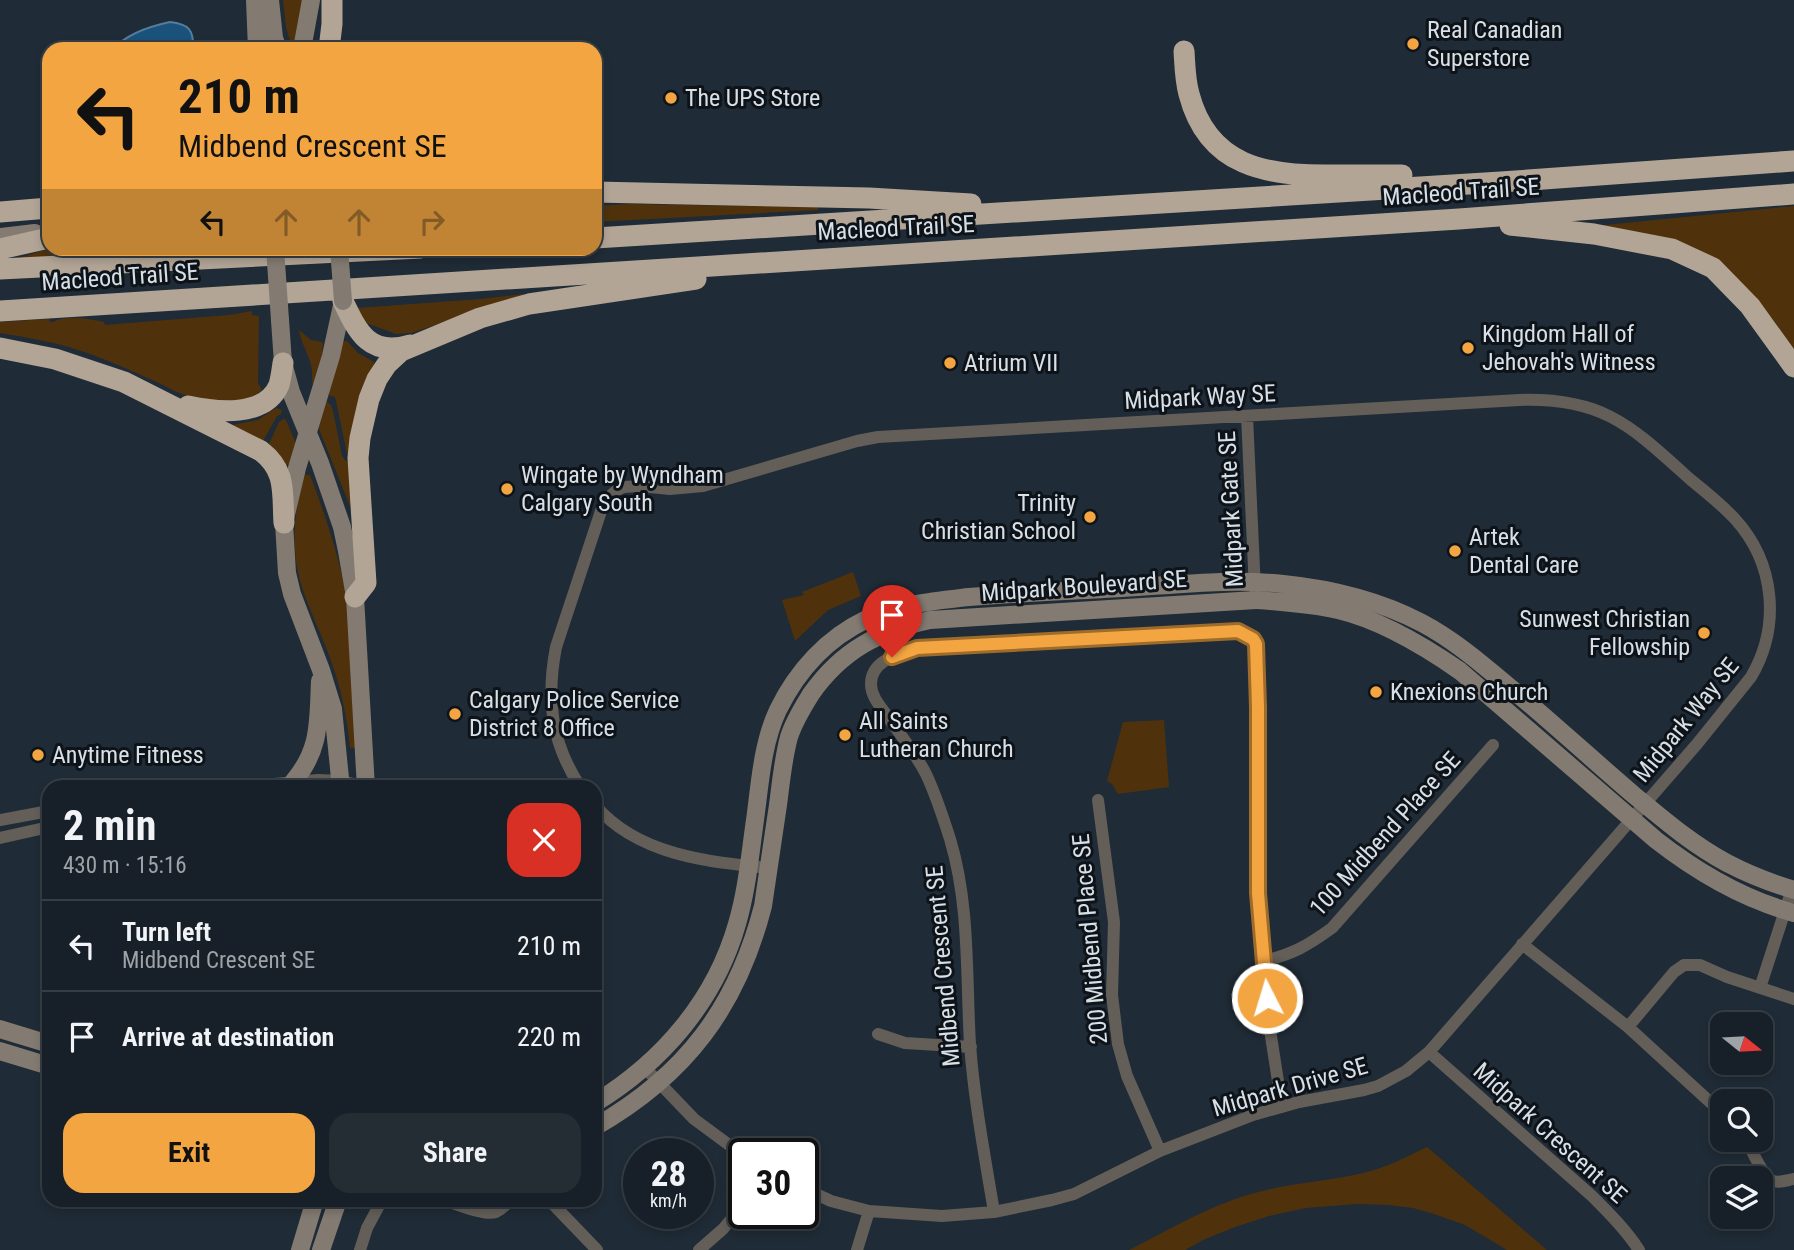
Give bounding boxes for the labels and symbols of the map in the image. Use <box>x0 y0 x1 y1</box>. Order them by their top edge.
place label: Real Canadian Superstore <box>1427 16 1562 72</box>
marker: Real Canadian Superstore <box>1405 36 1421 52</box>
place label: The UPS Store <box>685 84 820 112</box>
marker: The UPS Store <box>663 90 679 106</box>
street label: Macleod Trail SE <box>1382 173 1541 211</box>
street label: Macleod Trail SE <box>817 210 975 246</box>
street label: Macleod Trail SE <box>41 258 200 296</box>
place label: Kingdom Hall of Jehovah's Witness <box>1482 320 1656 376</box>
marker: Kingdom Hall of Jehovah's Witness <box>1460 340 1476 356</box>
place label: Atrium VII <box>964 349 1058 377</box>
marker: Atrium VII <box>942 355 958 371</box>
street label: Midpark Way SE <box>1124 379 1276 415</box>
street label: Midpark Gate SE <box>1213 430 1249 588</box>
place label: Wingate by Wyndham Calgary South <box>521 461 724 517</box>
marker: Wingate by Wyndham Calgary South <box>499 481 515 497</box>
place label: Trinity Christian School <box>921 489 1076 545</box>
marker: Trinity Christian School <box>1082 509 1098 525</box>
place label: Artek Dental Care <box>1469 523 1579 579</box>
marker: Artek Dental Care <box>1447 543 1463 559</box>
street label: Midpark Boulevard SE <box>980 565 1188 607</box>
pin <box>862 585 922 657</box>
place label: Sunwest Christian Fellowship <box>1519 605 1690 661</box>
marker: Sunwest Christian Fellowship <box>1696 625 1712 641</box>
street label: Midpark Way SE <box>1627 652 1745 788</box>
place label: Knexions Church <box>1390 678 1548 706</box>
marker: Knexions Church <box>1368 684 1384 700</box>
place label: Calgary Police Service District 8 Office <box>469 686 679 742</box>
marker: Calgary Police Service District 8 Office <box>447 706 463 722</box>
place label: All Saints Lutheran Church <box>859 707 1013 763</box>
marker: All Saints Lutheran Church <box>837 727 853 743</box>
place label: Anytime Fitness <box>52 741 204 769</box>
street label: 100 Midbend Place SE <box>1304 746 1466 922</box>
marker: Anytime Fitness <box>30 747 46 763</box>
street label: 200 Midbend Place SE <box>1067 832 1113 1045</box>
street label: Midbend Crescent SE <box>920 864 966 1068</box>
position arrow <box>1230 961 1304 1035</box>
north arrow <box>1710 1012 1773 1074</box>
street label: Midpark Drive SE <box>1209 1051 1371 1123</box>
street label: Midpark Crescent SE <box>1468 1057 1632 1209</box>
speed limit sign: 30 <box>728 1138 819 1229</box>

